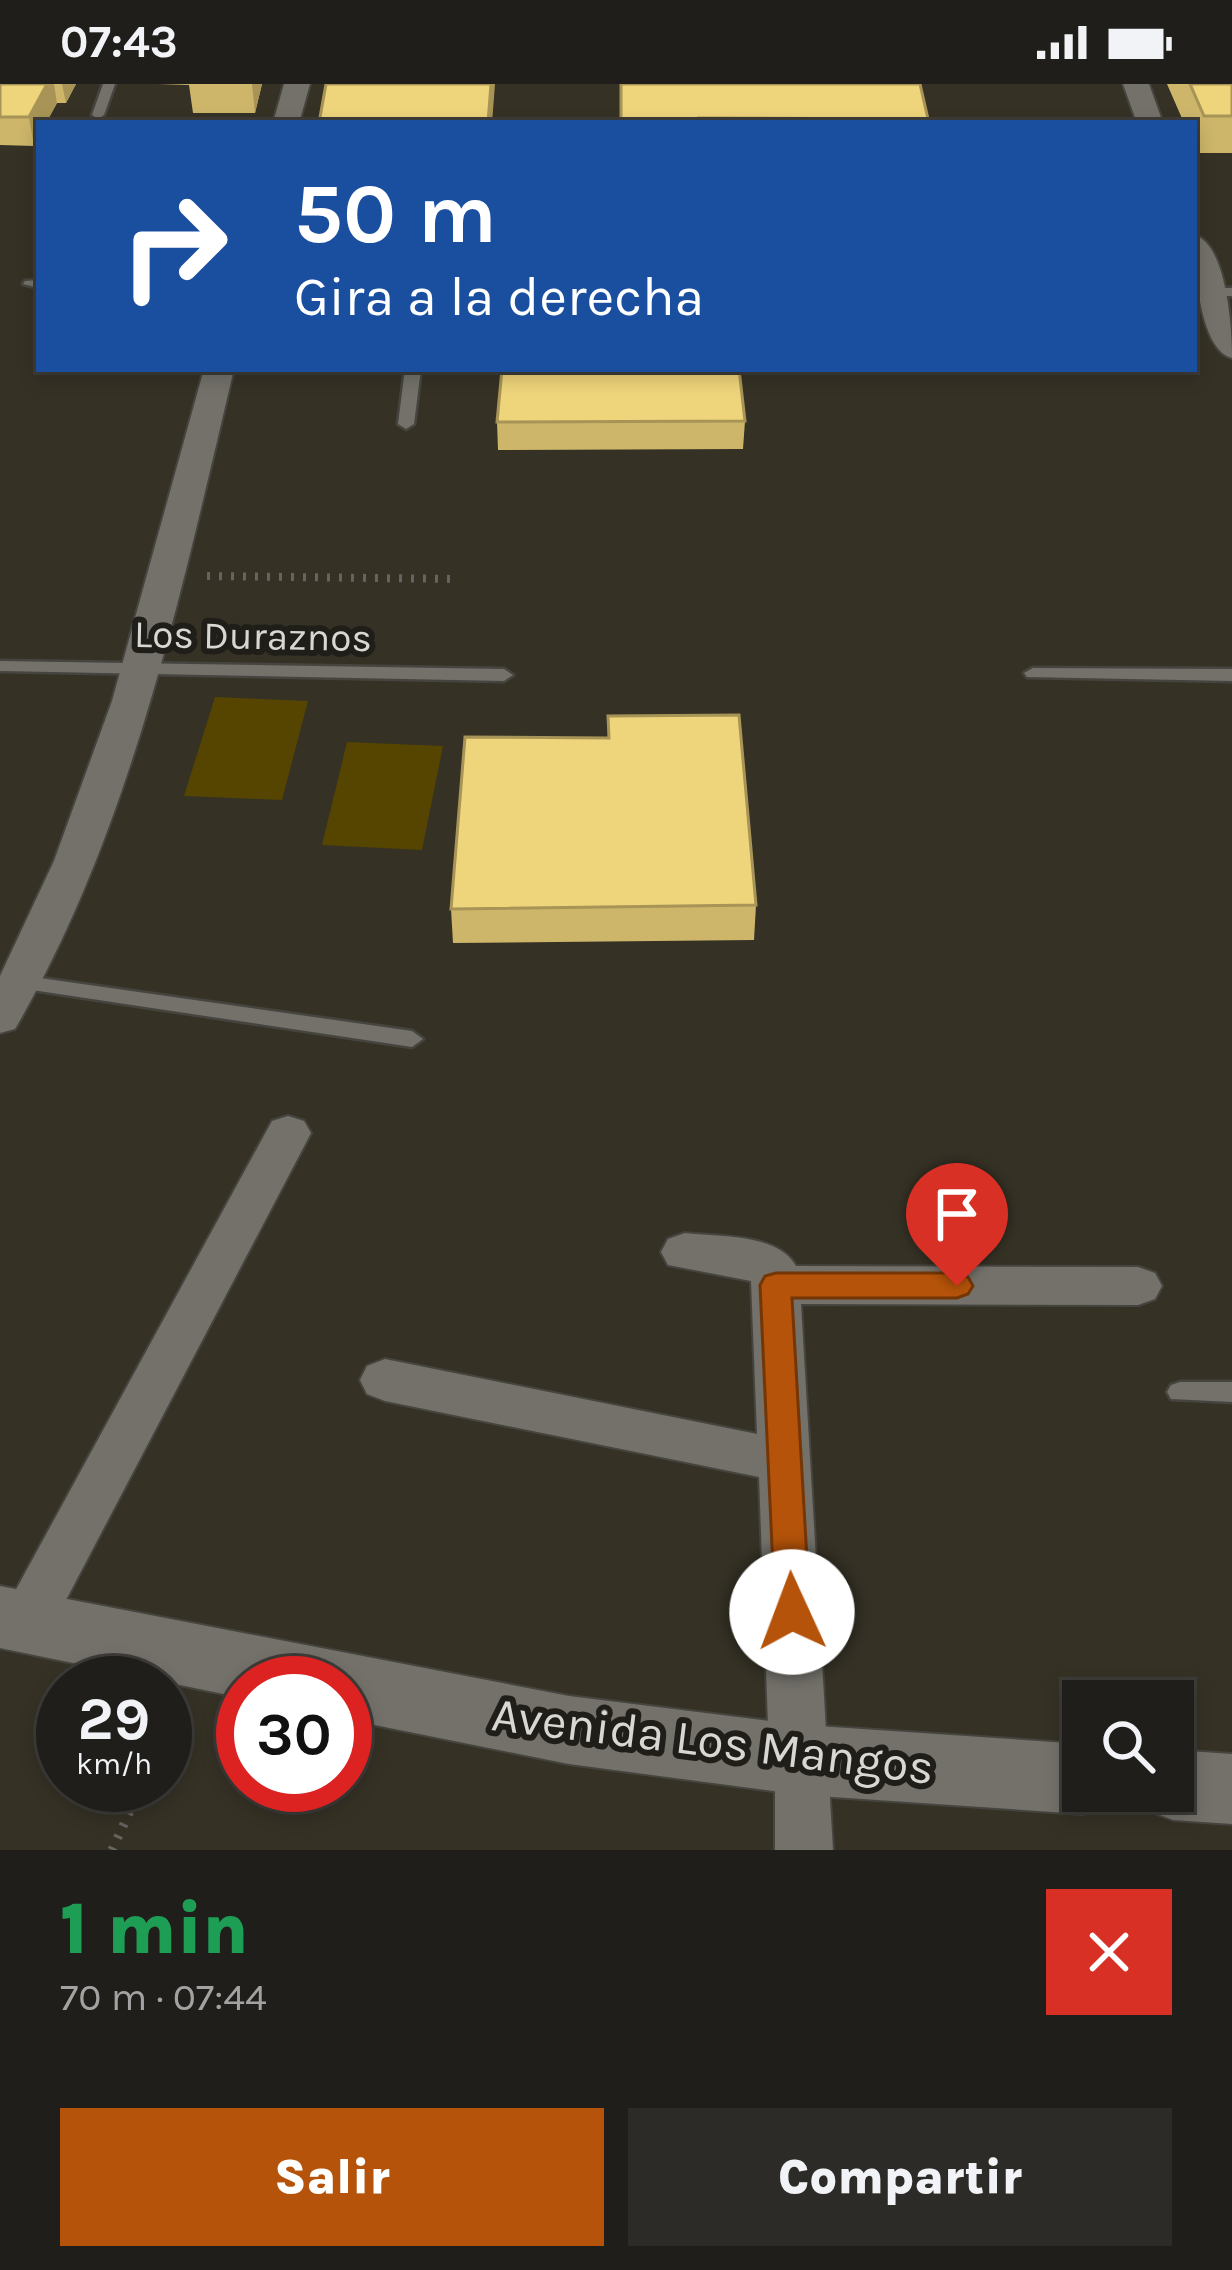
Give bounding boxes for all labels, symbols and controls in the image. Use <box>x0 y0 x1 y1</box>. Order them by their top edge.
text: 07:43 <box>60 16 178 68</box>
text: 50 m <box>294 165 497 263</box>
icon: right <box>96 168 252 324</box>
text: Gira a la derecha <box>294 265 704 329</box>
street label: Los Duraznos <box>134 611 372 661</box>
pin <box>906 1163 1008 1286</box>
icon: arrive <box>924 1181 990 1247</box>
position arrow <box>729 1549 855 1675</box>
speed limit sign: 30 <box>216 1656 372 1812</box>
map controls <box>1062 1680 1194 1812</box>
button: search <box>1062 1680 1194 1812</box>
text: 29 <box>78 1684 150 1754</box>
street label: Avenida Los Mangos <box>489 1686 937 1797</box>
text: km/h <box>76 1746 152 1782</box>
text: 1 min <box>60 1887 249 1971</box>
button: close <box>1046 1889 1172 2015</box>
text: 70 m · 07:44 <box>60 1974 267 2020</box>
button: Salir <box>60 2108 604 2246</box>
button: Compartir <box>628 2108 1172 2246</box>

